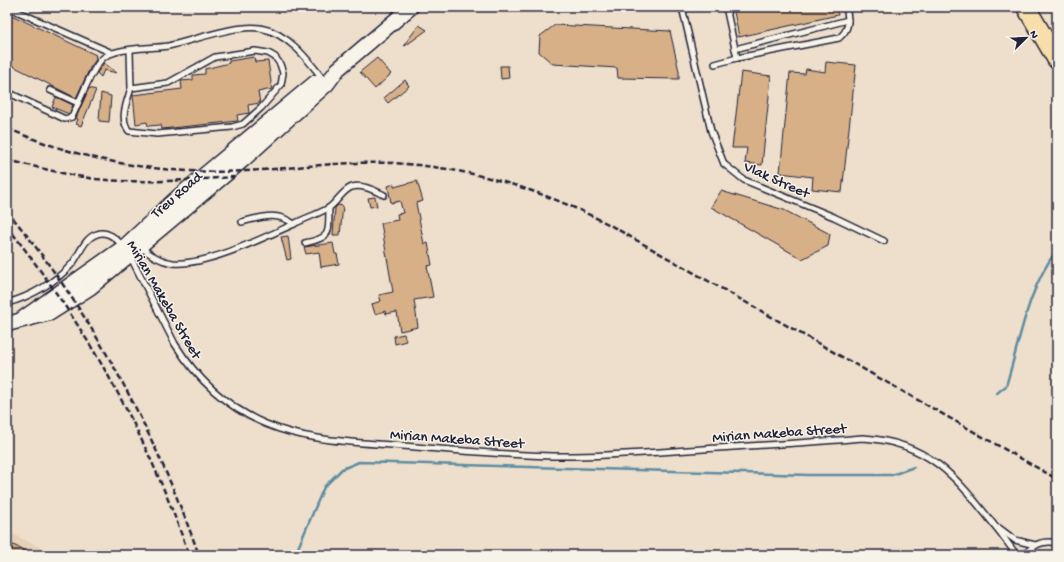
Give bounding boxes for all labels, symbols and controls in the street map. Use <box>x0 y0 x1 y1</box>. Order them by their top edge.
north arrow <box>1006 18 1046 58</box>
text: N <box>1026 29 1040 41</box>
street label: Vlak Street <box>740 158 814 204</box>
street label: Treu Road <box>147 168 208 223</box>
street label: Mirian Makeba Street <box>122 237 206 364</box>
street label: Mirian Makeba Street <box>712 420 849 448</box>
street label: Mirian Makeba Street <box>389 426 526 454</box>

